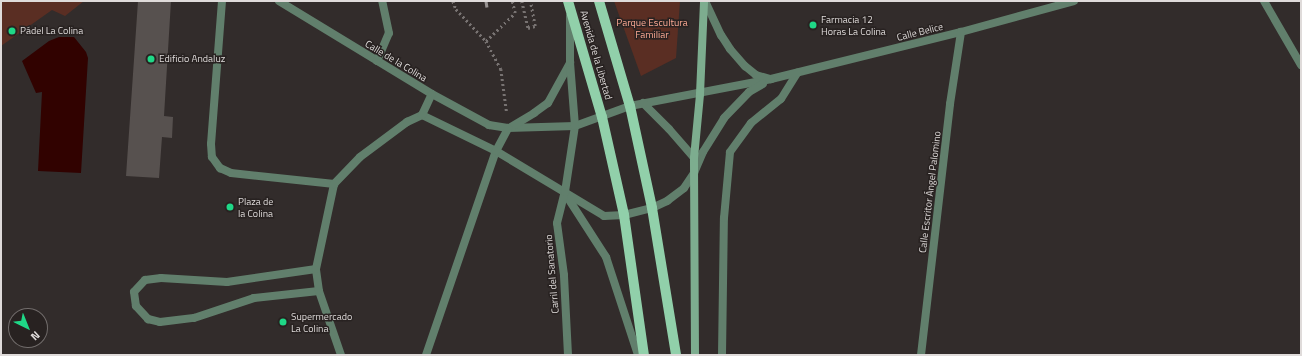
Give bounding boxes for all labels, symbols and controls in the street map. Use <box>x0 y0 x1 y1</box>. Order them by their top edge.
street label: Avenida de la Libertad <box>578 9 614 101</box>
place label: Farmacia 12 Horas La Colina <box>821 13 886 36</box>
park label: Parque Escultura Familiar <box>616 16 688 40</box>
marker: Farmacia 12 Horas La Colina <box>808 20 818 30</box>
street label: Calle Belice <box>896 20 944 44</box>
place label: Pádel La Colina <box>20 25 83 37</box>
marker: Pádel La Colina <box>7 26 17 36</box>
street label: Calle de la Colina <box>363 38 429 84</box>
place label: Edificio Andaluz <box>159 53 225 65</box>
marker: Edificio Andaluz <box>146 54 156 64</box>
street label: Calle Escritor Ángel Palomino <box>917 130 943 254</box>
place label: Plaza de la Colina <box>238 195 273 218</box>
marker: Plaza de la Colina <box>225 202 235 212</box>
street label: Carril del Sanatorio <box>543 234 561 314</box>
north arrow <box>8 308 48 348</box>
place label: Supermercado La Colina <box>291 310 352 334</box>
marker: Supermercado La Colina <box>278 317 288 327</box>
text: N <box>27 328 44 344</box>

